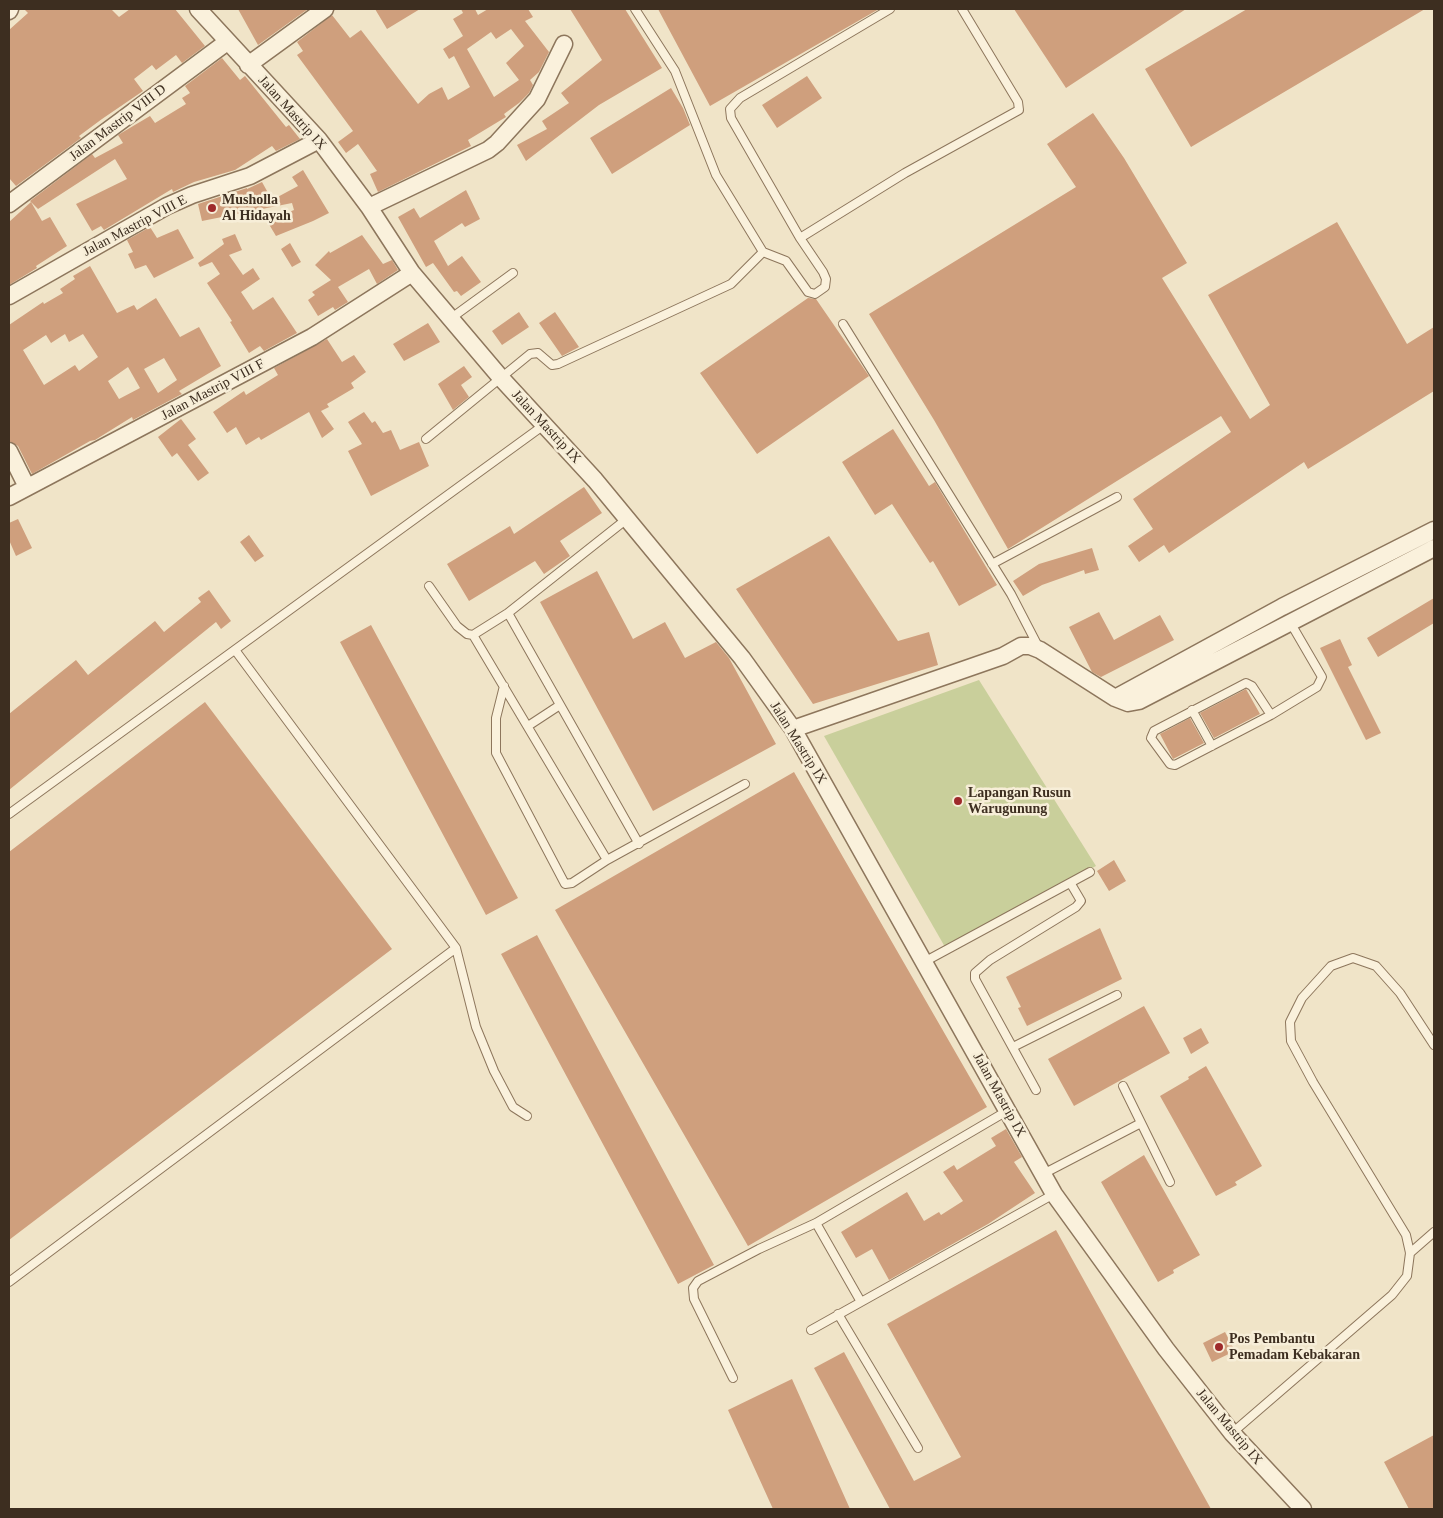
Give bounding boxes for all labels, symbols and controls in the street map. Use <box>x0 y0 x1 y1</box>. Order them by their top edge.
street label: Jalan Mastrip IX <box>254 72 330 154</box>
street label: Jalan Mastrip VIII D <box>66 81 170 165</box>
street label: Jalan Mastrip VIII E <box>80 191 190 261</box>
place label: Musholla Al Hidayah <box>222 192 291 224</box>
marker: Musholla Al Hidayah <box>206 202 218 214</box>
street label: Jalan Mastrip VIII F <box>158 356 268 424</box>
street label: Jalan Mastrip IX <box>508 387 584 467</box>
street label: Jalan Mastrip IX <box>766 699 830 787</box>
place label: Lapangan Rusun Warugunung <box>968 785 1071 818</box>
marker: Lapangan Rusun Warugunung <box>952 795 964 807</box>
street label: Jalan Mastrip IX <box>969 1050 1029 1140</box>
place label: Pos Pembantu Pemadam Kebakaran <box>1229 1331 1360 1364</box>
marker: Pos Pembantu Pemadam Kebakaran <box>1213 1341 1225 1353</box>
street label: Jalan Mastrip IX <box>1192 1386 1266 1468</box>

